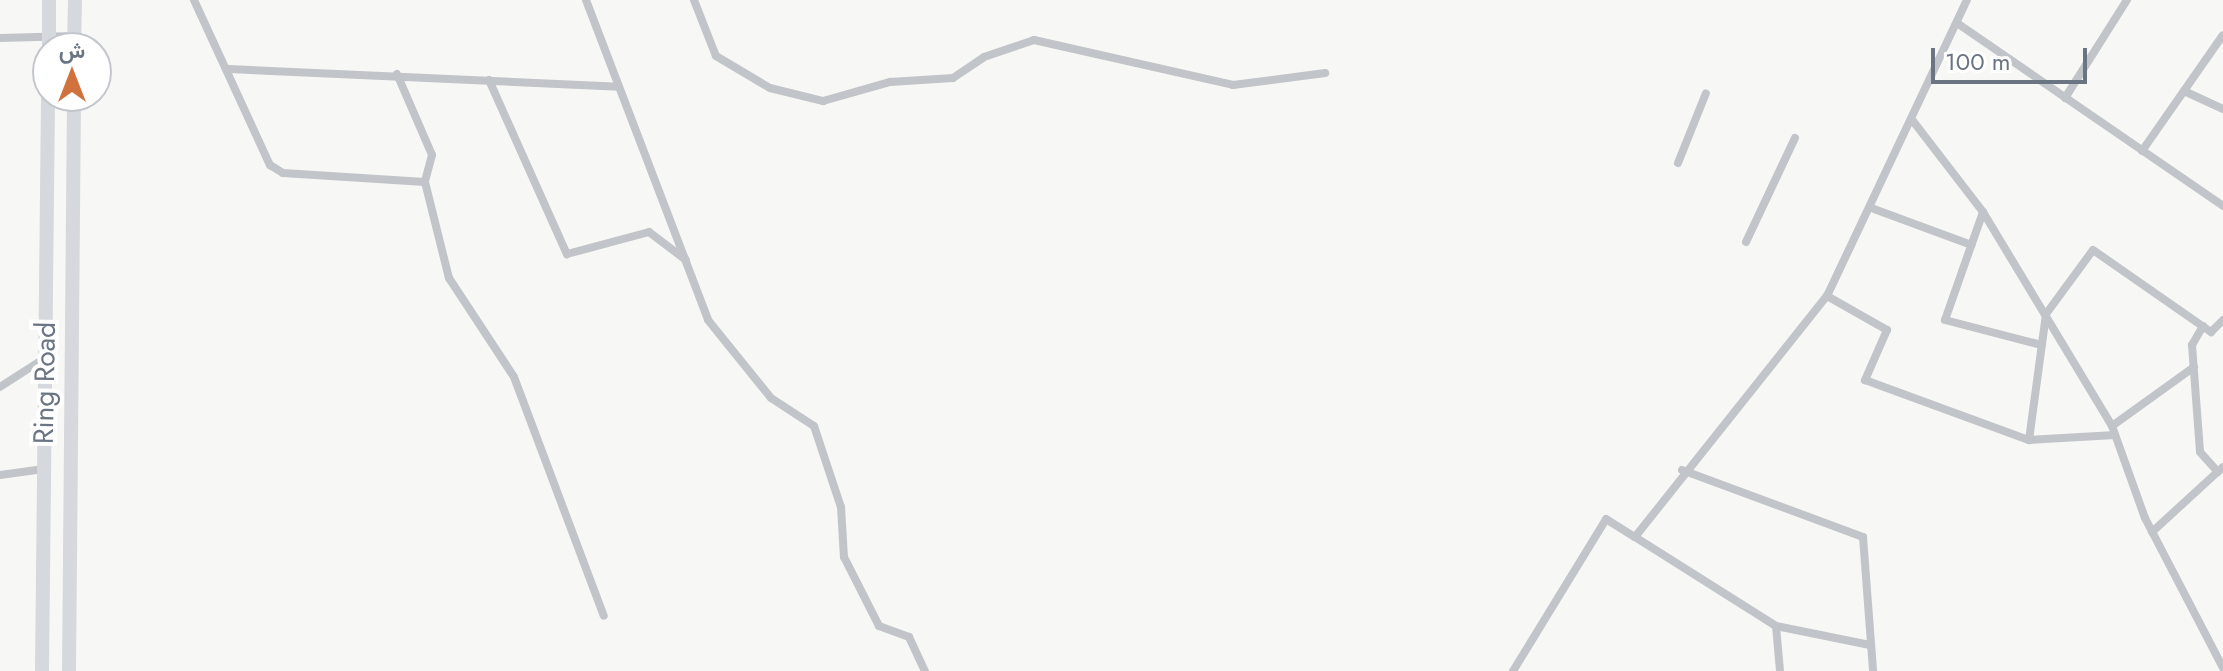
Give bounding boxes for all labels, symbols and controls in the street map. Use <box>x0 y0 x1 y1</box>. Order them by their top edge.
north arrow <box>32 32 112 112</box>
scale bar <box>1935 32 2091 82</box>
text: ش <box>59 34 85 66</box>
text: 100 m <box>1945 44 2011 79</box>
street label: Ring Road <box>27 322 63 444</box>

